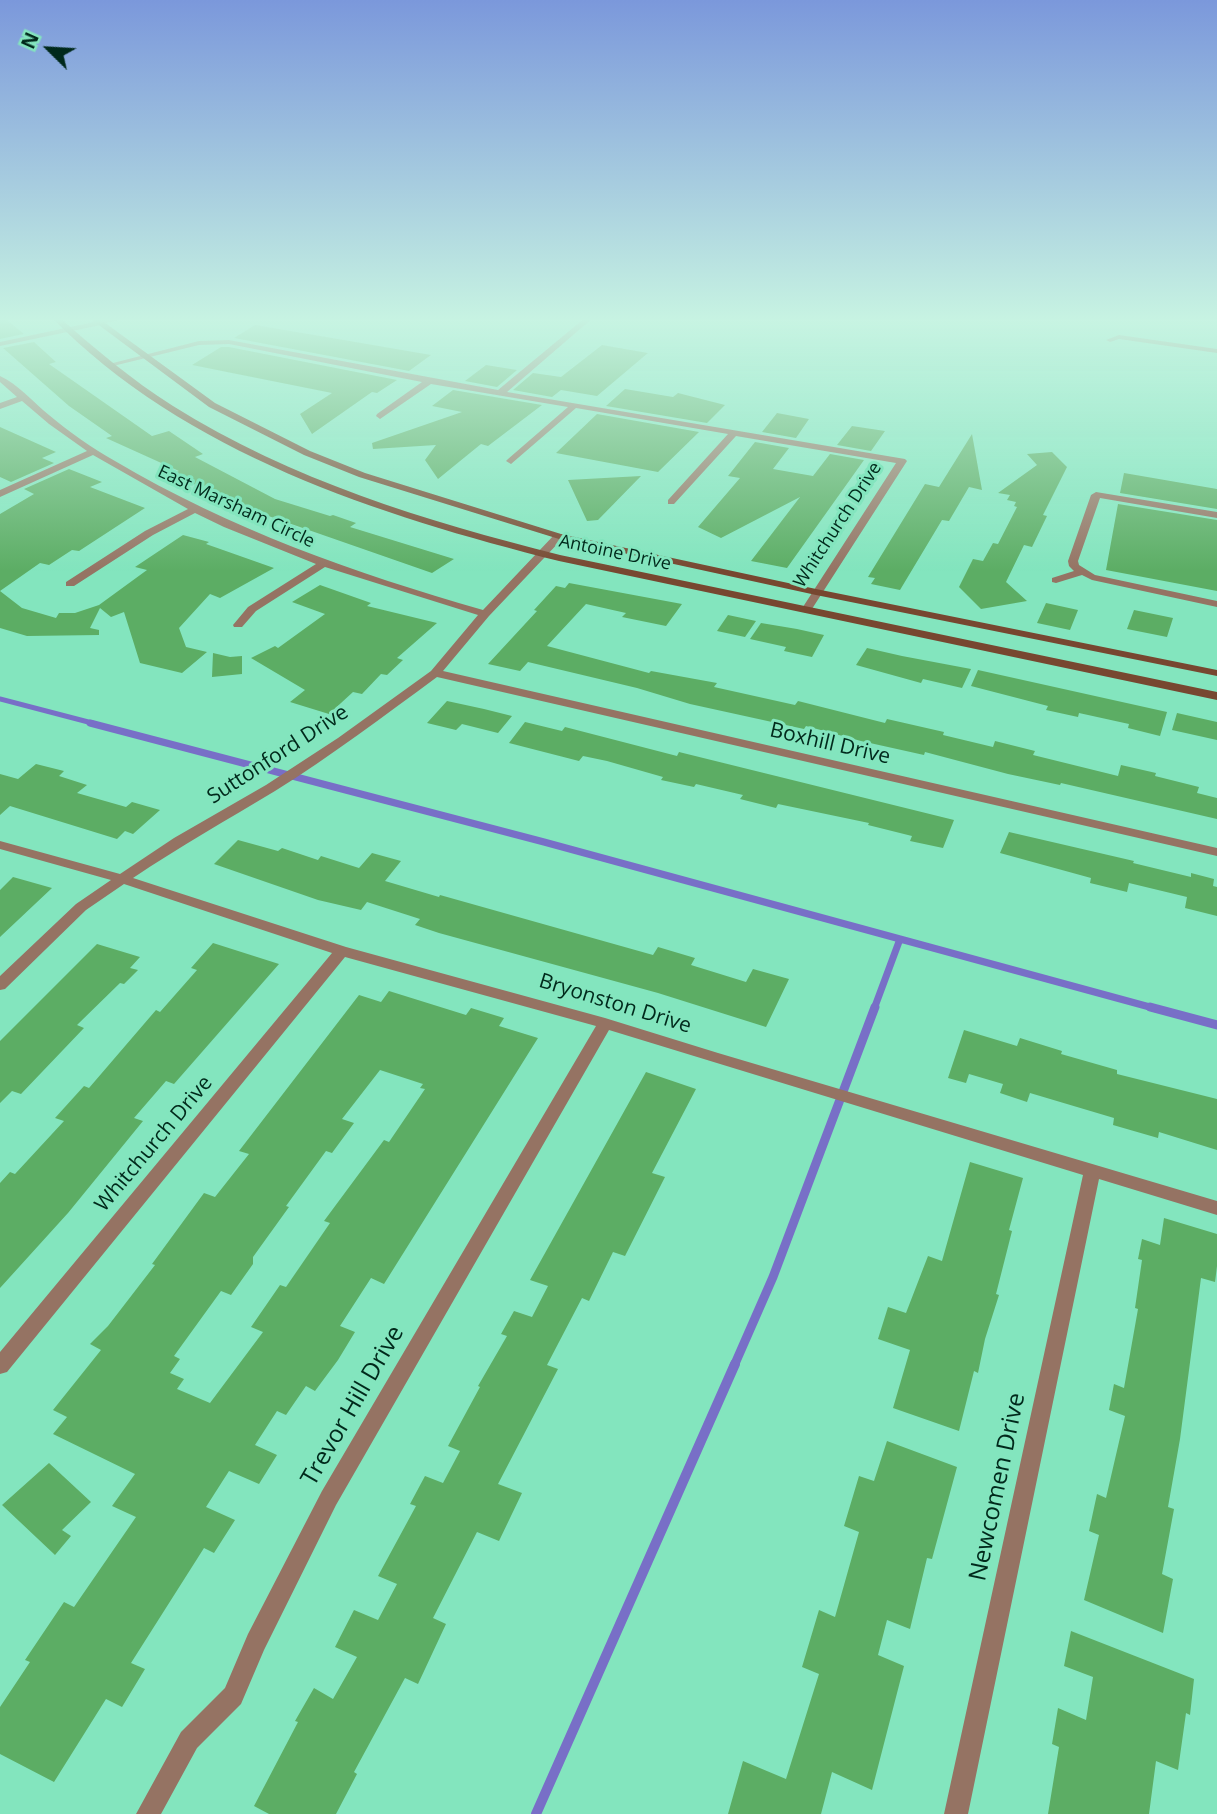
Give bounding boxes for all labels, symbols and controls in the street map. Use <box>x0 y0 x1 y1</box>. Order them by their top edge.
north arrow <box>14 14 84 84</box>
text: N <box>15 28 45 53</box>
street label: Whitchurch Drive <box>789 458 887 592</box>
street label: East Marsham Circle <box>154 461 318 553</box>
street label: Antoine Drive <box>557 531 673 575</box>
street label: Suttonford Drive <box>203 700 353 810</box>
street label: Boxhill Drive <box>767 718 893 770</box>
street label: Bryonston Drive <box>536 969 694 1039</box>
street label: Whitchurch Drive <box>90 1071 218 1217</box>
street label: Trevor Hill Drive <box>296 1321 410 1491</box>
street label: Newcomen Drive <box>964 1390 1032 1584</box>

